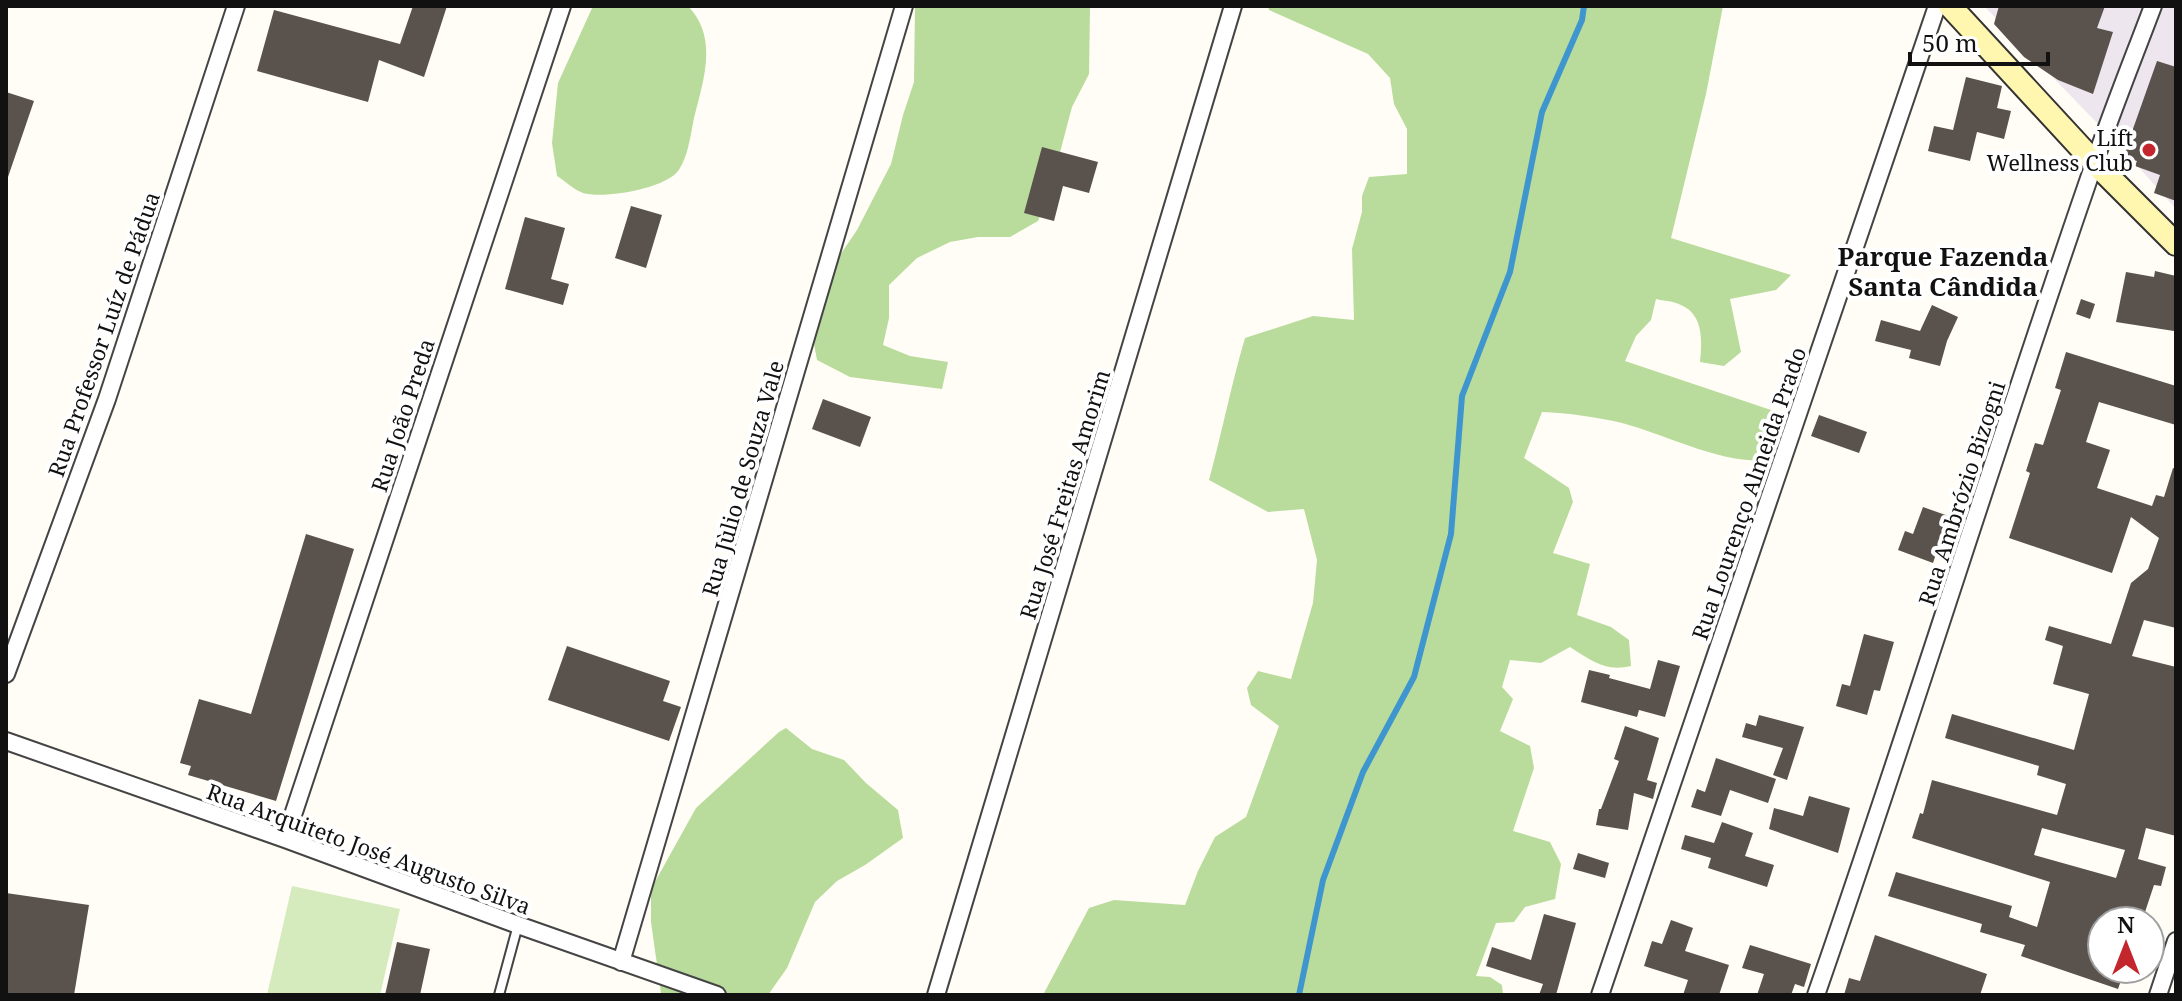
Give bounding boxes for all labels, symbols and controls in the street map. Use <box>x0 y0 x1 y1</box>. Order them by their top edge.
scale bar <box>1910 16 2048 66</box>
text: 50 m <box>1922 26 1978 59</box>
place label: Lift Wellness Club <box>1987 122 2133 177</box>
marker: Lift Wellness Club <box>2140 141 2158 159</box>
street label: Rua Professor Luíz de Pádua <box>40 187 166 481</box>
district label: Parque Fazenda Santa Cândida <box>1838 238 2048 304</box>
street label: Rua João Preda <box>363 335 441 495</box>
street label: Rua Lourenço Almeida Prado <box>1684 343 1812 643</box>
street label: Rua Jùlio de Souza Vale <box>694 357 790 599</box>
street label: Rua José Freitas Amorim <box>1012 365 1116 623</box>
street label: Rua Ambrózio Bizogni <box>1911 377 2011 609</box>
street label: Rua Arquiteto José Augusto Silva <box>203 775 535 921</box>
north arrow <box>2086 905 2166 985</box>
text: N <box>2117 909 2135 939</box>

